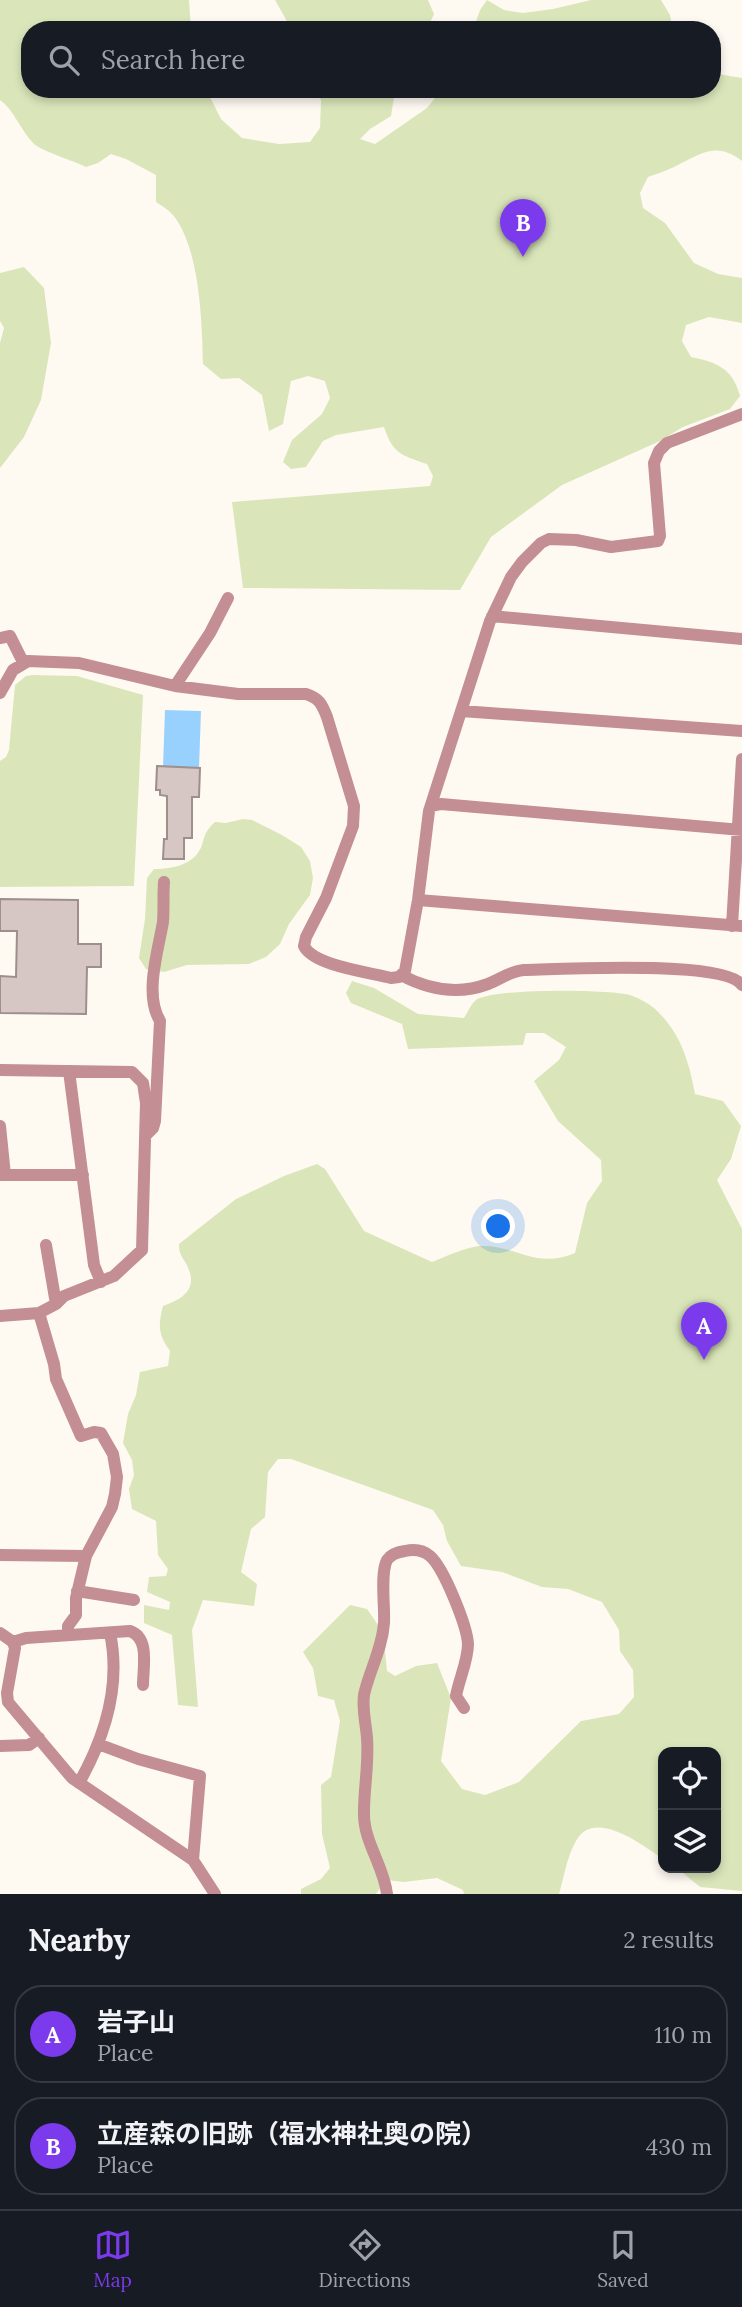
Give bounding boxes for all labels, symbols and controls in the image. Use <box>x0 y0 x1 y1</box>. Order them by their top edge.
search box <box>21 21 721 98</box>
icon: search <box>45 41 83 79</box>
text: Search here <box>101 43 245 76</box>
pin: B <box>500 199 546 257</box>
your location <box>481 1209 515 1243</box>
pin: A <box>681 1302 727 1360</box>
map controls <box>658 1747 721 1873</box>
button: locate <box>658 1747 721 1810</box>
button: layers <box>658 1810 721 1873</box>
text: Nearby <box>28 1921 130 1959</box>
text: 2 results <box>623 1925 714 1954</box>
text: 岩子山 <box>97 2005 175 2038</box>
text: A <box>45 2020 61 2049</box>
text: 110 m <box>654 2020 712 2049</box>
text: Place <box>97 2038 154 2067</box>
text: 立産森の旧跡（福水神社奥の院） <box>97 2117 487 2150</box>
text: B <box>45 2132 61 2161</box>
text: 430 m <box>646 2132 712 2161</box>
text: Place <box>97 2150 154 2179</box>
tab: Map <box>93 2226 132 2292</box>
tab: Directions <box>319 2226 411 2292</box>
tab: Saved <box>597 2226 649 2292</box>

